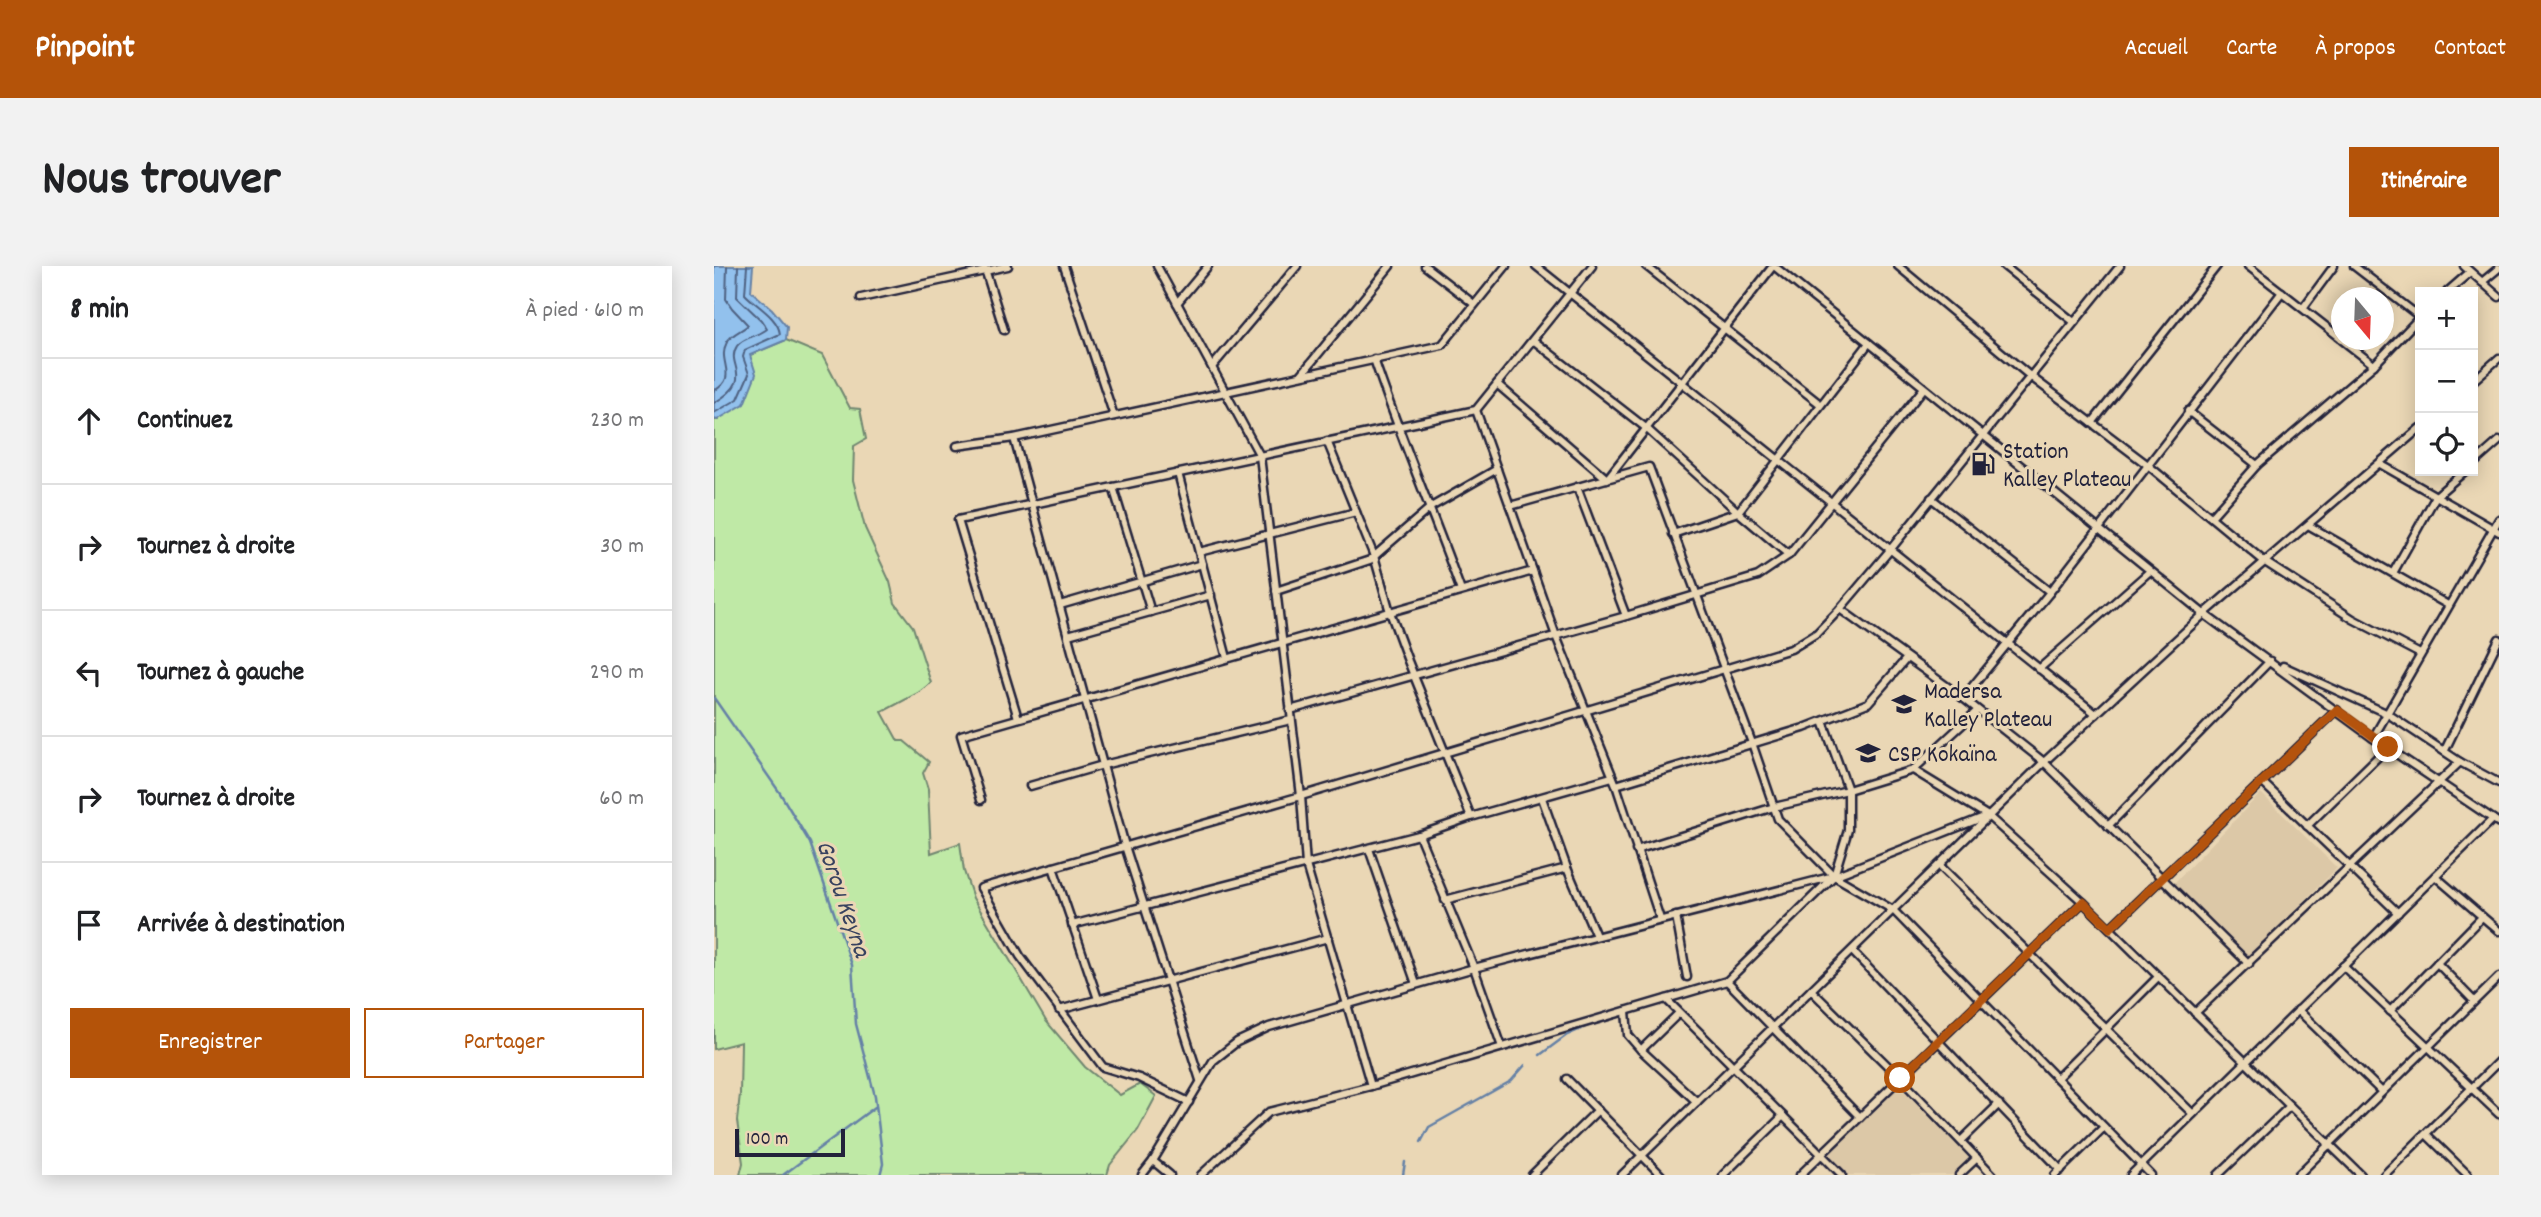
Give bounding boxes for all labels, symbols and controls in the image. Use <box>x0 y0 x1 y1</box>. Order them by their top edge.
text: Pinpoint <box>35 26 135 73</box>
text: Accueil <box>2124 32 2188 66</box>
text: Carte <box>2226 32 2277 66</box>
text: À propos <box>2315 32 2396 66</box>
text: Contact <box>2434 32 2506 66</box>
text: Nous trouver <box>42 147 280 217</box>
button: Itinéraire <box>2349 147 2499 217</box>
north arrow <box>2331 287 2394 350</box>
map controls <box>2415 287 2478 476</box>
button: + <box>2415 287 2478 350</box>
text: 8 min <box>70 290 129 333</box>
text: À pied · 610 m <box>525 295 644 328</box>
button: − <box>2415 350 2478 413</box>
icon: ahead <box>70 402 108 440</box>
text: Continuez <box>137 403 232 440</box>
text: 230 m <box>590 405 644 438</box>
button: locate <box>2415 413 2478 476</box>
place label: Station Kalley Plateau <box>2003 436 2131 498</box>
fuel station icon: Station Kalley Plateau <box>1969 450 1997 478</box>
icon: right <box>70 528 108 566</box>
text: Tournez à droite <box>137 529 295 566</box>
text: 30 m <box>600 531 644 564</box>
icon: left <box>70 654 108 692</box>
text: Tournez à gauche <box>137 655 304 692</box>
text: 290 m <box>590 657 644 690</box>
place label: Madersa Kalley Plateau <box>1924 676 2052 738</box>
school or university icon: Madersa Kalley Plateau <box>1890 690 1918 718</box>
route end <box>2372 731 2403 762</box>
school or university icon: CSP Kokaïna <box>1854 739 1882 767</box>
place label: CSP Kokaïna <box>1888 739 1997 773</box>
icon: right <box>70 780 108 818</box>
text: Tournez à droite <box>137 781 295 818</box>
text: 60 m <box>599 783 644 816</box>
water label: Gorou Keyna <box>804 836 880 964</box>
icon: arrive <box>70 906 108 944</box>
text: Arrivée à destination <box>137 907 345 944</box>
button: Enregistrer <box>70 1008 350 1078</box>
button: Partager <box>364 1008 644 1078</box>
route start <box>1884 1062 1915 1093</box>
scale bar <box>735 1126 845 1158</box>
text: 100 m <box>746 1127 788 1154</box>

